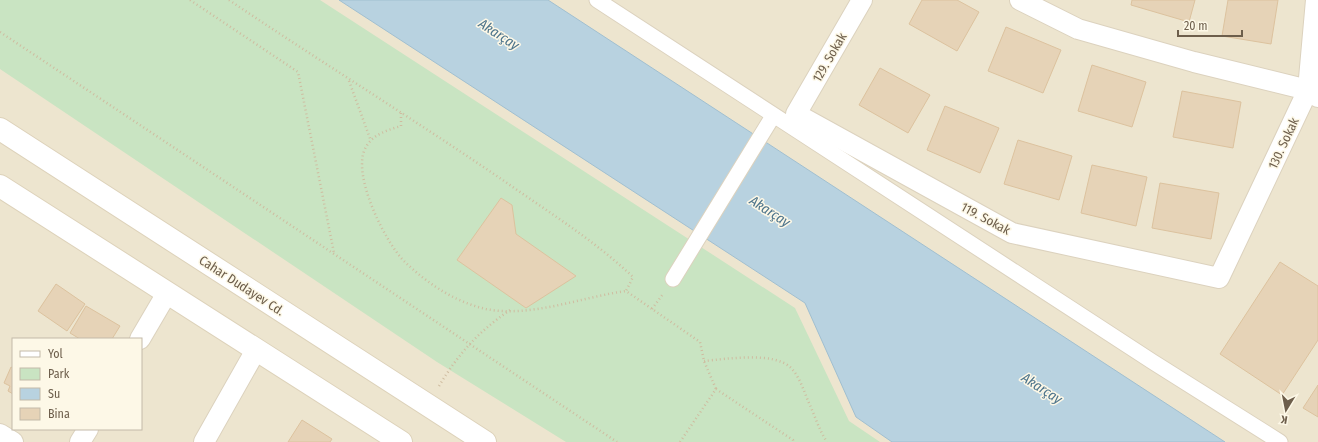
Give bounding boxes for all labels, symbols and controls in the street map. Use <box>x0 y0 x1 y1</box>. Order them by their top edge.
scale bar <box>1178 12 1242 38</box>
water label: Akarçay <box>474 14 523 54</box>
text: 20 m <box>1184 19 1208 33</box>
street label: 129. Sokak <box>809 29 850 85</box>
street label: 130. Sokak <box>1265 114 1302 171</box>
water label: Akarçay <box>745 191 794 231</box>
street label: 119. Sokak <box>959 199 1014 238</box>
street label: Cahar Dudayev Cd. <box>196 252 287 319</box>
legend <box>12 338 142 430</box>
text: Yol <box>48 347 63 361</box>
text: Park <box>48 367 70 381</box>
water label: Akarçay <box>1017 368 1066 408</box>
text: Su <box>48 387 60 401</box>
north arrow <box>1266 390 1306 430</box>
text: Bina <box>48 407 70 421</box>
text: K <box>1279 412 1289 426</box>

